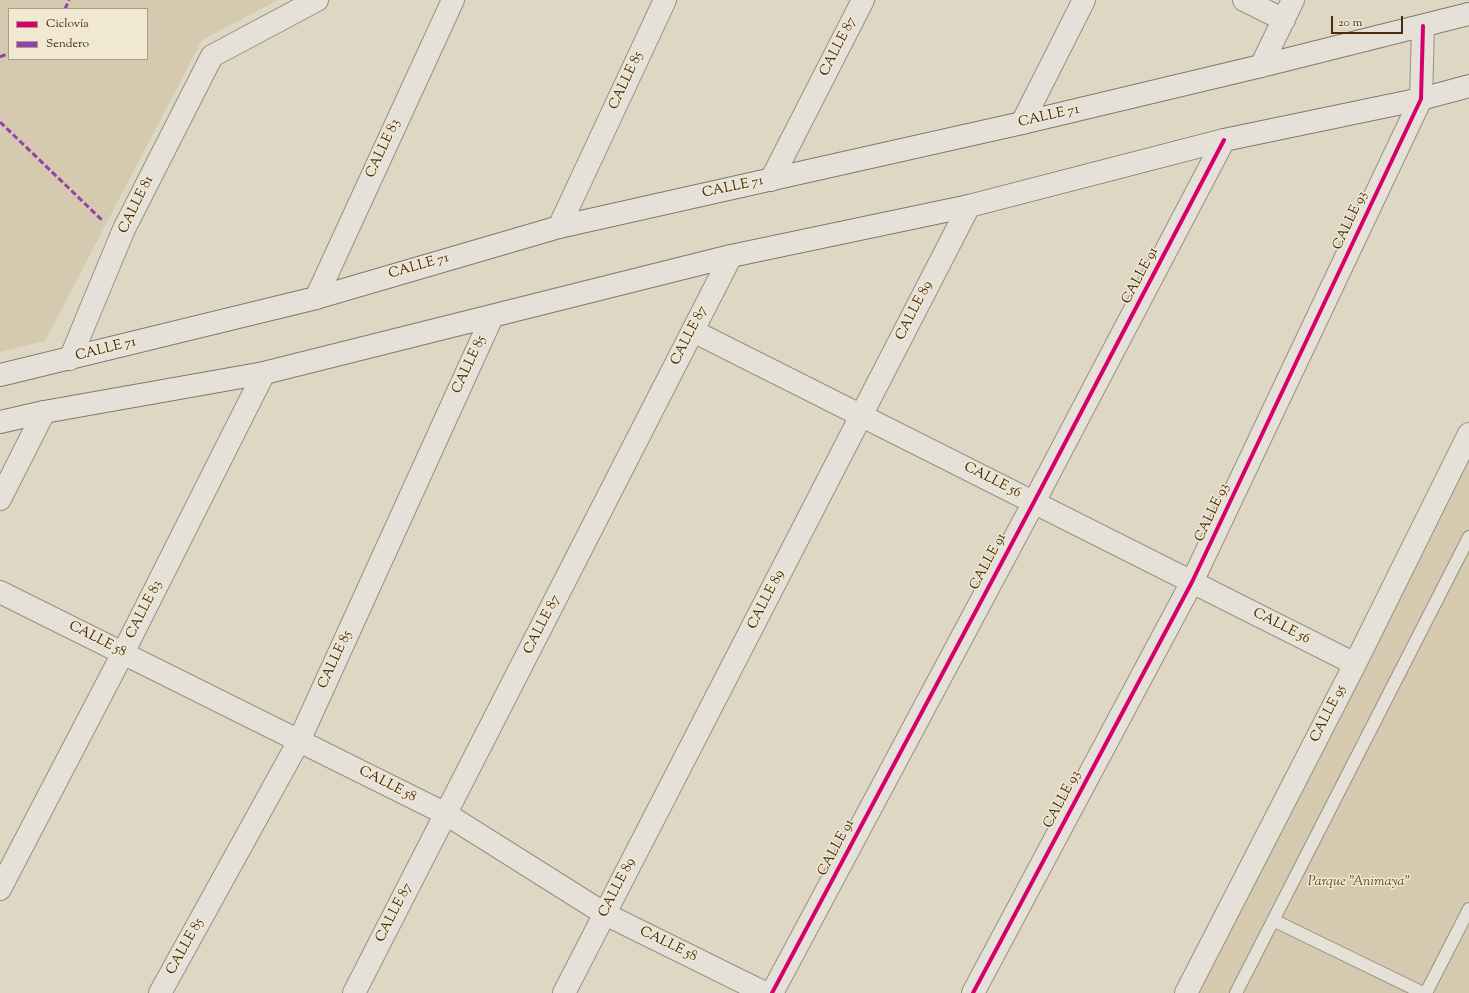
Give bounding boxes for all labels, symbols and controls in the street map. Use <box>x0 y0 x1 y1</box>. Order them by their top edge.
legend <box>8 8 148 60</box>
scale bar <box>1333 8 1405 34</box>
text: 20 m <box>1338 14 1362 32</box>
text: Ciclovía <box>46 15 89 33</box>
street label: CALLE 87 <box>817 15 861 79</box>
text: Sendero <box>46 35 89 53</box>
street label: CALLE 85 <box>606 49 648 113</box>
street label: CALLE 71 <box>1017 102 1081 132</box>
street label: CALLE 83 <box>363 117 405 181</box>
street label: CALLE 81 <box>116 173 158 237</box>
street label: CALLE 71 <box>701 173 765 203</box>
street label: CALLE 93 <box>1330 189 1372 253</box>
street label: CALLE 91 <box>1119 245 1163 307</box>
street label: CALLE 71 <box>387 250 451 284</box>
street label: CALLE 89 <box>893 279 937 343</box>
street label: CALLE 87 <box>668 304 712 368</box>
street label: CALLE 85 <box>449 333 491 397</box>
street label: CALLE 71 <box>74 334 138 366</box>
street label: CALLE 56 <box>961 459 1023 503</box>
street label: CALLE 93 <box>1192 481 1234 545</box>
street label: CALLE 91 <box>967 531 1011 593</box>
street label: CALLE 89 <box>745 568 789 632</box>
street label: CALLE 83 <box>123 578 167 642</box>
street label: CALLE 87 <box>521 593 565 657</box>
street label: CALLE 56 <box>1250 605 1312 649</box>
street label: CALLE 58 <box>65 618 129 662</box>
street label: CALLE 85 <box>315 628 357 692</box>
street label: CALLE 95 <box>1307 683 1351 745</box>
street label: CALLE 58 <box>355 763 419 807</box>
street label: CALLE 93 <box>1041 768 1085 832</box>
street label: CALLE 91 <box>815 817 859 879</box>
street label: CALLE 89 <box>596 856 640 920</box>
park label: Parque "Animaya" <box>1308 875 1410 891</box>
street label: CALLE 87 <box>373 881 417 945</box>
street label: CALLE 85 <box>164 916 208 978</box>
street label: CALLE 58 <box>636 924 700 966</box>

